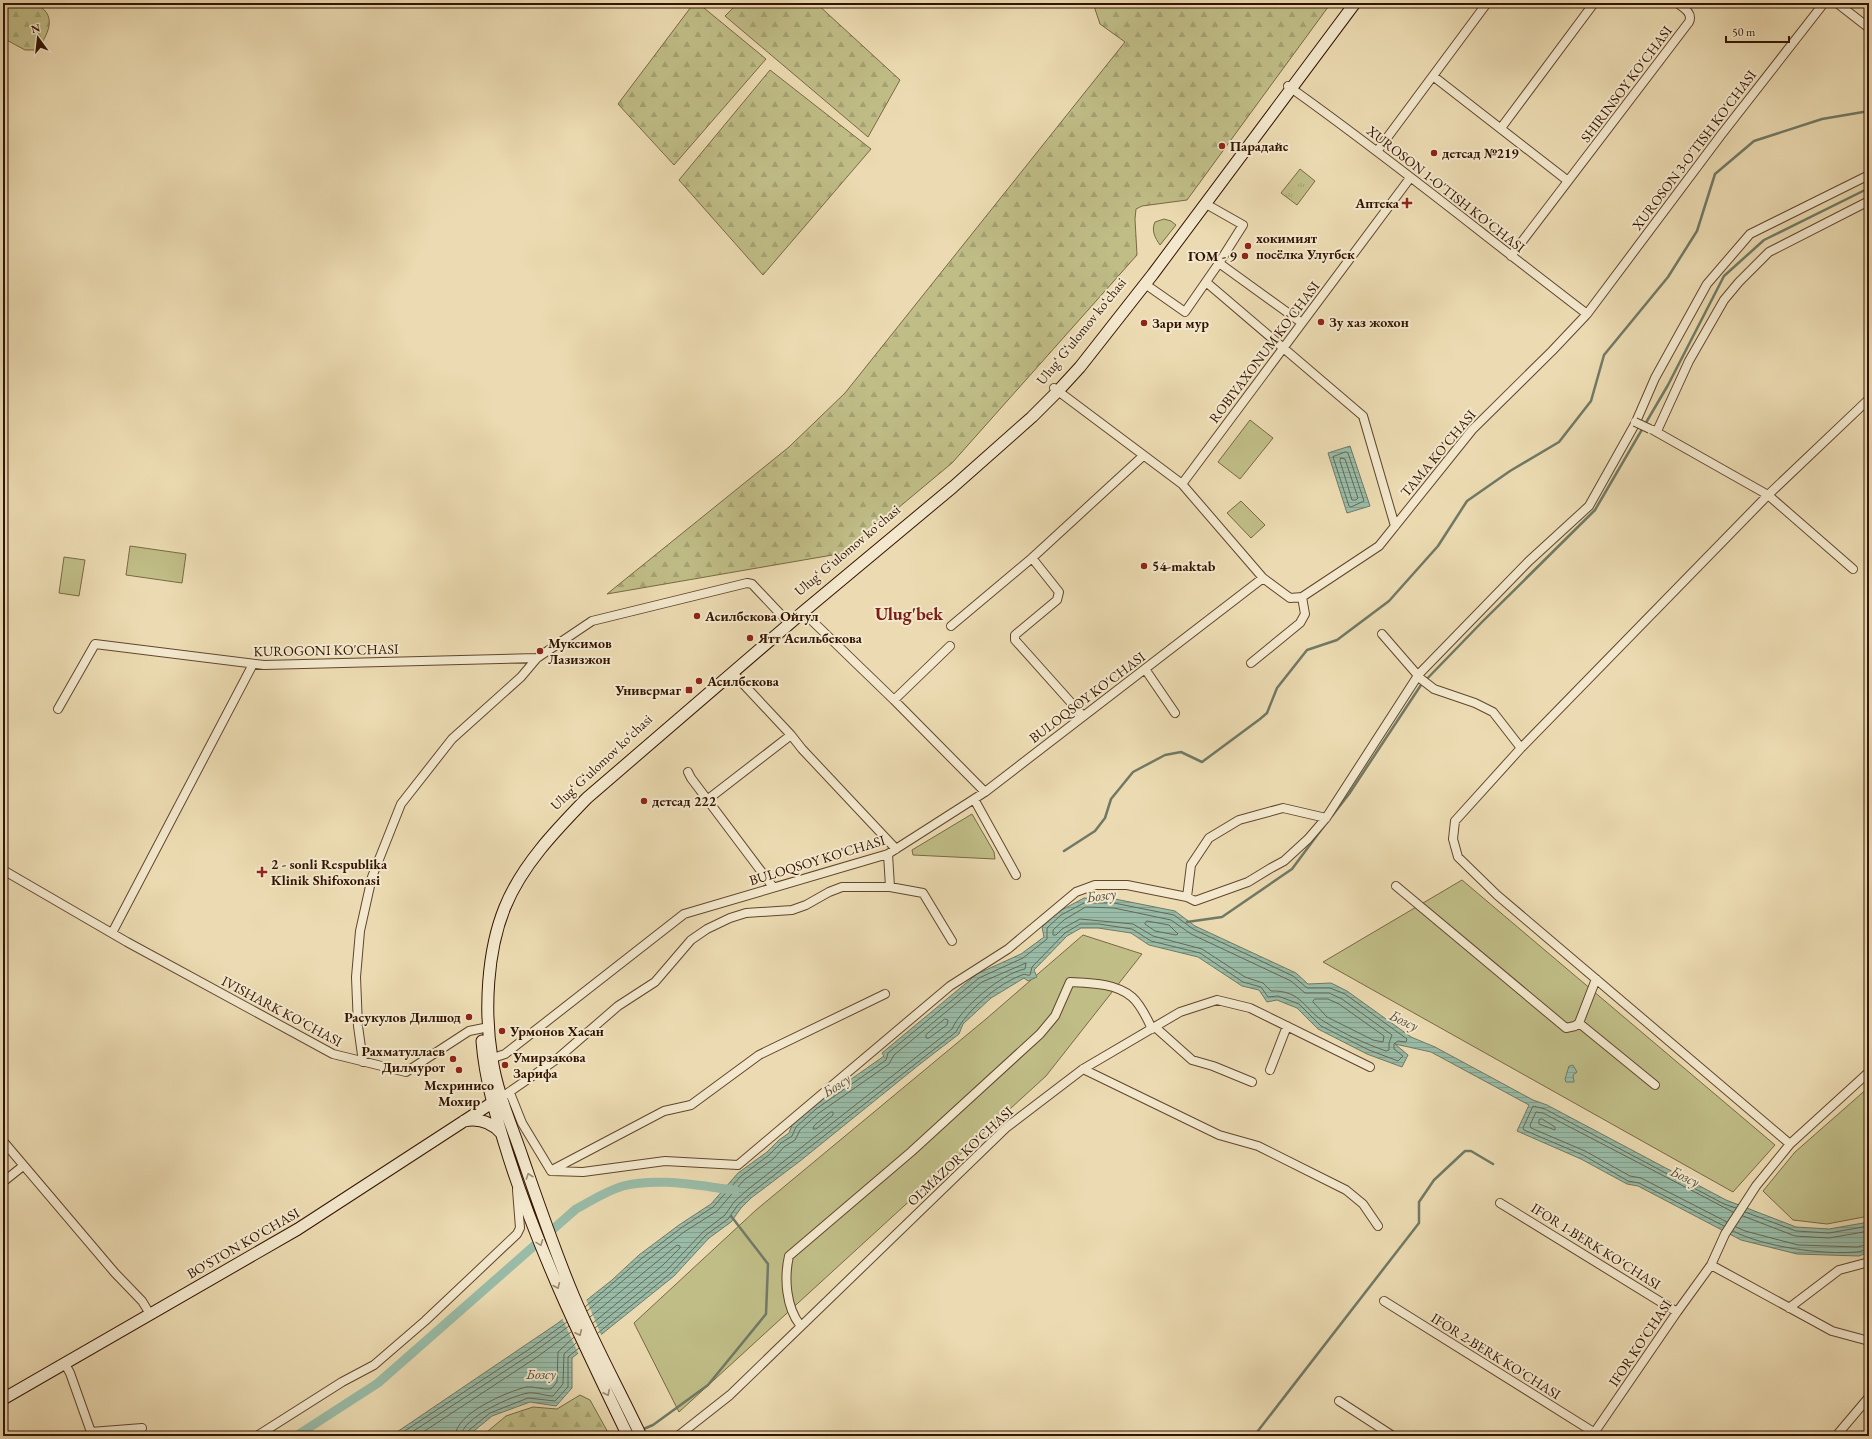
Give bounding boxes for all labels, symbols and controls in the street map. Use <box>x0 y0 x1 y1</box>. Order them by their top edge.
north arrow <box>18 18 58 58</box>
scale bar <box>1726 18 1789 44</box>
text: N <box>29 20 42 36</box>
street label: SHIRINSOY KO'CHASI <box>1576 22 1676 146</box>
text: 50 m <box>1732 24 1756 40</box>
street label: XUROSON 3-O'TISH KO'CHASI <box>1627 66 1760 235</box>
street label: ХUROSON 1-O'TISH KO'CHASI <box>1362 121 1529 257</box>
place label: Парадайс <box>1230 137 1289 155</box>
marker: Парадайс <box>1217 141 1227 151</box>
place label: детсад №219 <box>1442 144 1519 162</box>
marker: детсад №219 <box>1429 148 1439 158</box>
place label: Аптека <box>1354 194 1400 212</box>
marker: Аптека <box>1402 198 1412 208</box>
place label: хокимият посёлка Улугбек <box>1256 229 1355 263</box>
marker: хокимият посёлка Улугбек <box>1243 241 1253 251</box>
place label: ГОМ - 9 <box>1188 247 1238 265</box>
marker: ГОМ - 9 <box>1240 251 1250 261</box>
street label: Ulugʻ Gʻulomov koʻchasi <box>1032 273 1130 388</box>
street label: ROBIYAXONUM KO'CHASI <box>1205 277 1323 426</box>
place label: Зу хаз жохон <box>1329 313 1409 331</box>
place label: Зари мур <box>1152 314 1209 332</box>
marker: Зу хаз жохон <box>1316 317 1326 327</box>
marker: Зари мур <box>1139 318 1149 328</box>
street label: TAMA KO'CHASI <box>1396 406 1480 500</box>
street label: Ulugʻ Gʻulomov koʻchasi <box>790 500 904 600</box>
place label: 54-maktab <box>1152 557 1216 575</box>
marker: 54-maktab <box>1139 561 1149 571</box>
district label: Ulug'bek <box>875 602 944 625</box>
place label: Асилбекова Ойгул <box>704 607 819 625</box>
marker: Асилбекова Ойгул <box>692 611 702 621</box>
place label: Ятт Асильбекова <box>757 629 863 647</box>
marker: Ятт Асильбекова <box>745 633 755 643</box>
place label: Муксимов Лазизжон <box>548 634 612 668</box>
street label: KUROGONI KO'CHASI <box>253 640 399 660</box>
marker: Муксимов Лазизжон <box>535 646 545 656</box>
street label: BULOQSOY KO'CHASI <box>1025 647 1149 747</box>
place label: Асилбекова <box>706 672 780 690</box>
marker: Асилбекова <box>694 676 704 686</box>
place label: Универмаг <box>614 681 681 699</box>
marker: Универмаг <box>684 685 694 695</box>
street label: Ulugʻ Gʻulomov koʻchasi <box>546 710 656 814</box>
place label: детсад 222 <box>652 792 717 810</box>
marker: детсад 222 <box>639 796 649 806</box>
street label: BULOQSOY KO'CHASI <box>747 831 887 889</box>
place label: 2 - sonli Respublika Klinik Shifoxonasi <box>271 855 388 889</box>
marker: 2 - sonli Respublika Klinik Shifoxonasi <box>256 866 268 878</box>
water label: Бозсу <box>1084 884 1117 907</box>
street label: IVISHARK KO'CHASI <box>219 972 346 1051</box>
water label: Бозсу <box>1386 1005 1422 1035</box>
place label: Расукулов Дилшод <box>344 1008 462 1026</box>
marker: Расукулов Дилшод <box>464 1012 474 1022</box>
place label: Урмонов Хасан <box>509 1022 604 1040</box>
marker: Урмонов Хасан <box>497 1026 507 1036</box>
place label: Рахматуллаев Дилмурот <box>362 1042 446 1076</box>
place label: Умирзакова Зарифа <box>512 1048 587 1082</box>
marker: Рахматуллаев Дилмурот <box>448 1054 458 1064</box>
marker: Умирзакова Зарифа <box>500 1060 510 1070</box>
marker: Мехринисо Мохир <box>454 1065 464 1075</box>
water label: Бозсу <box>818 1069 854 1102</box>
place label: Мехринисо Мохир <box>424 1076 494 1110</box>
street label: OLMAZOR KO'CHASI <box>903 1102 1017 1210</box>
water label: Бозсу <box>1667 1161 1703 1191</box>
one-way arrow <box>526 1173 534 1180</box>
street label: IFOR 1-BERK KO'CHASI <box>1528 1199 1664 1293</box>
street label: BO'STON KO'CHASI <box>183 1203 303 1283</box>
one-way arrow <box>535 1240 543 1247</box>
one-way arrow <box>552 1282 560 1290</box>
street label: IFOR KO'CHASI <box>1604 1296 1676 1390</box>
street label: IFOR 2-BERK KO'CHASI <box>1428 1309 1564 1403</box>
one-way arrow <box>574 1329 582 1337</box>
water label: Бозсу <box>525 1364 556 1383</box>
one-way arrow <box>602 1389 610 1396</box>

